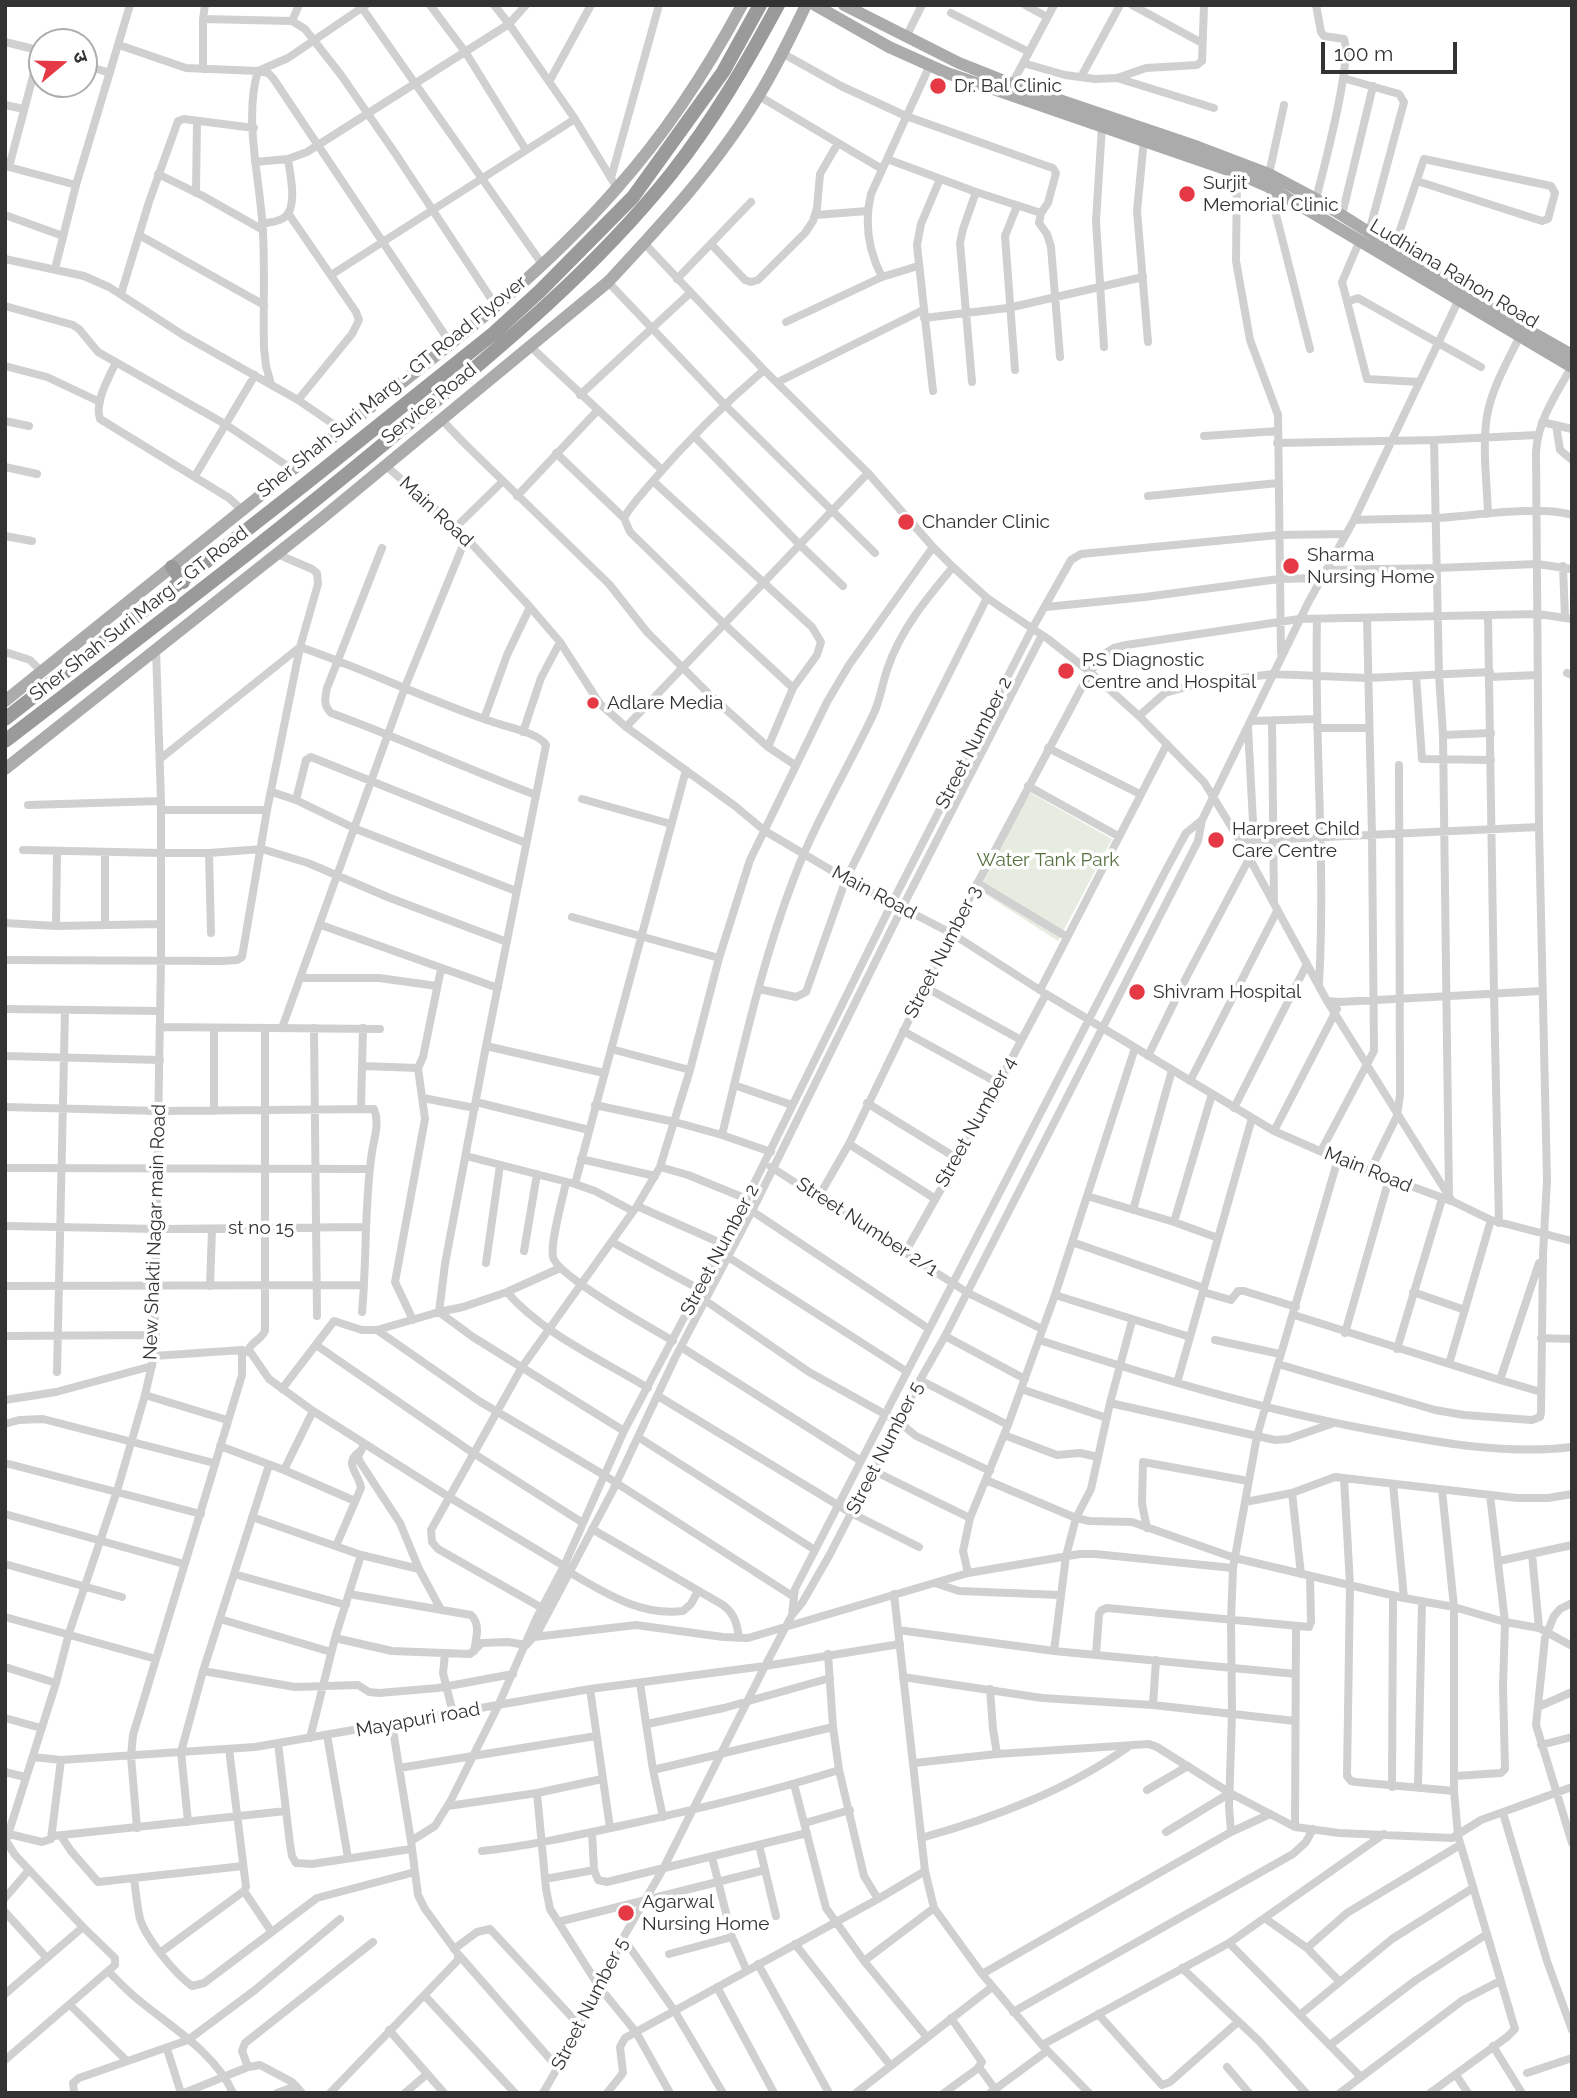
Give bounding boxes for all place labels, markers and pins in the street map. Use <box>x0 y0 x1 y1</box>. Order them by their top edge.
place label: Dr. Bal Clinic <box>954 75 1062 97</box>
marker: Dr. Bal Clinic <box>928 76 948 96</box>
place label: Surjit Memorial Clinic <box>1203 172 1339 216</box>
marker: Surjit Memorial Clinic <box>1177 184 1197 204</box>
place label: Chander Clinic <box>922 511 1050 533</box>
marker: Chander Clinic <box>896 512 916 532</box>
place label: Sharma Nursing Home <box>1307 544 1434 588</box>
marker: Sharma Nursing Home <box>1281 556 1301 576</box>
place label: P.S Diagnostic Centre and Hospital <box>1082 649 1256 693</box>
marker: P.S Diagnostic Centre and Hospital <box>1056 661 1076 681</box>
place label: Adlare Media <box>607 692 723 714</box>
marker: Adlare Media <box>585 695 601 711</box>
place label: Harpreet Child Care Centre <box>1232 818 1360 862</box>
marker: Harpreet Child Care Centre <box>1206 830 1226 850</box>
place label: Shivram Hospital <box>1153 981 1301 1003</box>
marker: Shivram Hospital <box>1127 982 1147 1002</box>
place label: Agarwal Nursing Home <box>642 1891 769 1935</box>
marker: Agarwal Nursing Home <box>616 1903 636 1923</box>

